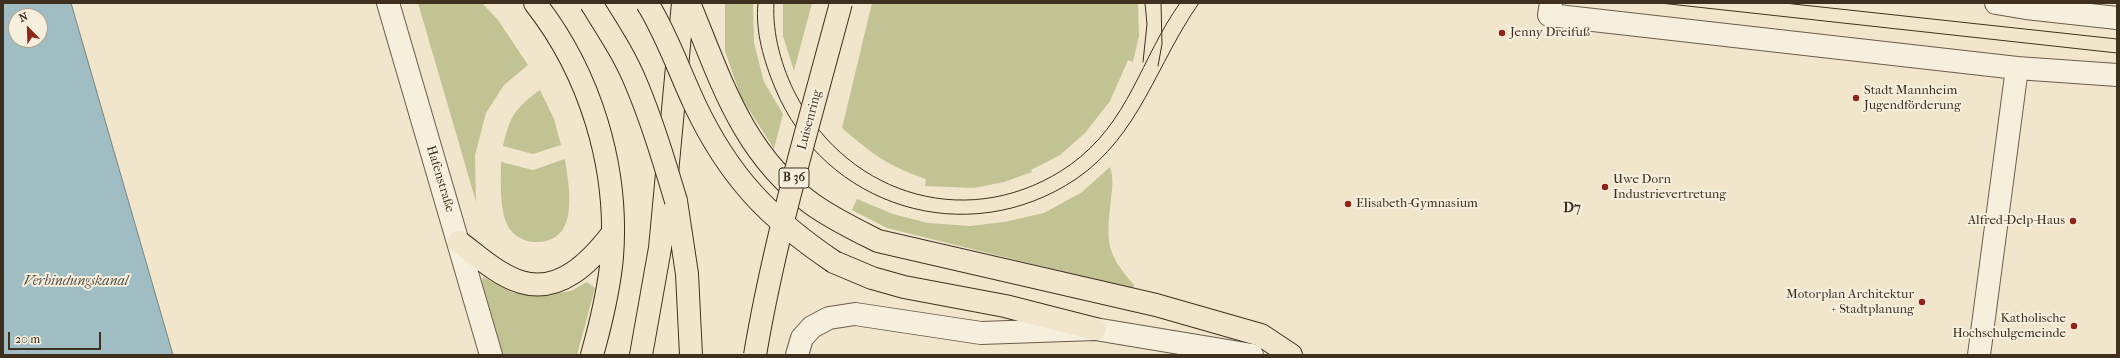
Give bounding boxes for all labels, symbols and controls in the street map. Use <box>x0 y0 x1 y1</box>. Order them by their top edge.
north arrow <box>8 8 48 48</box>
text: N <box>17 10 30 25</box>
place label: Jenny Dreifuß <box>1510 25 1590 41</box>
marker: Jenny Dreifuß <box>1497 28 1507 38</box>
place label: Stadt Mannheim Jugendförderung <box>1864 83 1961 114</box>
street label: Luisenring <box>794 88 826 152</box>
marker: Stadt Mannheim Jugendförderung <box>1851 93 1861 103</box>
street label: Hafenstraße <box>422 144 458 214</box>
road number: B 36 <box>779 168 809 188</box>
place label: Uwe Dorn Industrievertretung <box>1613 172 1726 203</box>
marker: Uwe Dorn Industrievertretung <box>1600 182 1610 192</box>
place label: Elisabeth-Gymnasium <box>1356 196 1478 212</box>
marker: Elisabeth-Gymnasium <box>1343 199 1353 209</box>
district label: D7 <box>1563 201 1581 217</box>
place label: Alfred-Delp-Haus <box>1968 213 2065 229</box>
marker: Alfred-Delp-Haus <box>2068 216 2078 226</box>
water label: Verbindungskanal <box>24 274 128 290</box>
place label: Motorplan Architektur + Stadtplanung <box>1786 287 1914 318</box>
marker: Motorplan Architektur + Stadtplanung <box>1917 297 1927 307</box>
place label: Katholische Hochschulgemeinde <box>1952 311 2066 342</box>
marker: Katholische Hochschulgemeinde <box>2069 321 2079 331</box>
scale bar <box>10 324 103 350</box>
text: 20 m <box>15 332 40 346</box>

